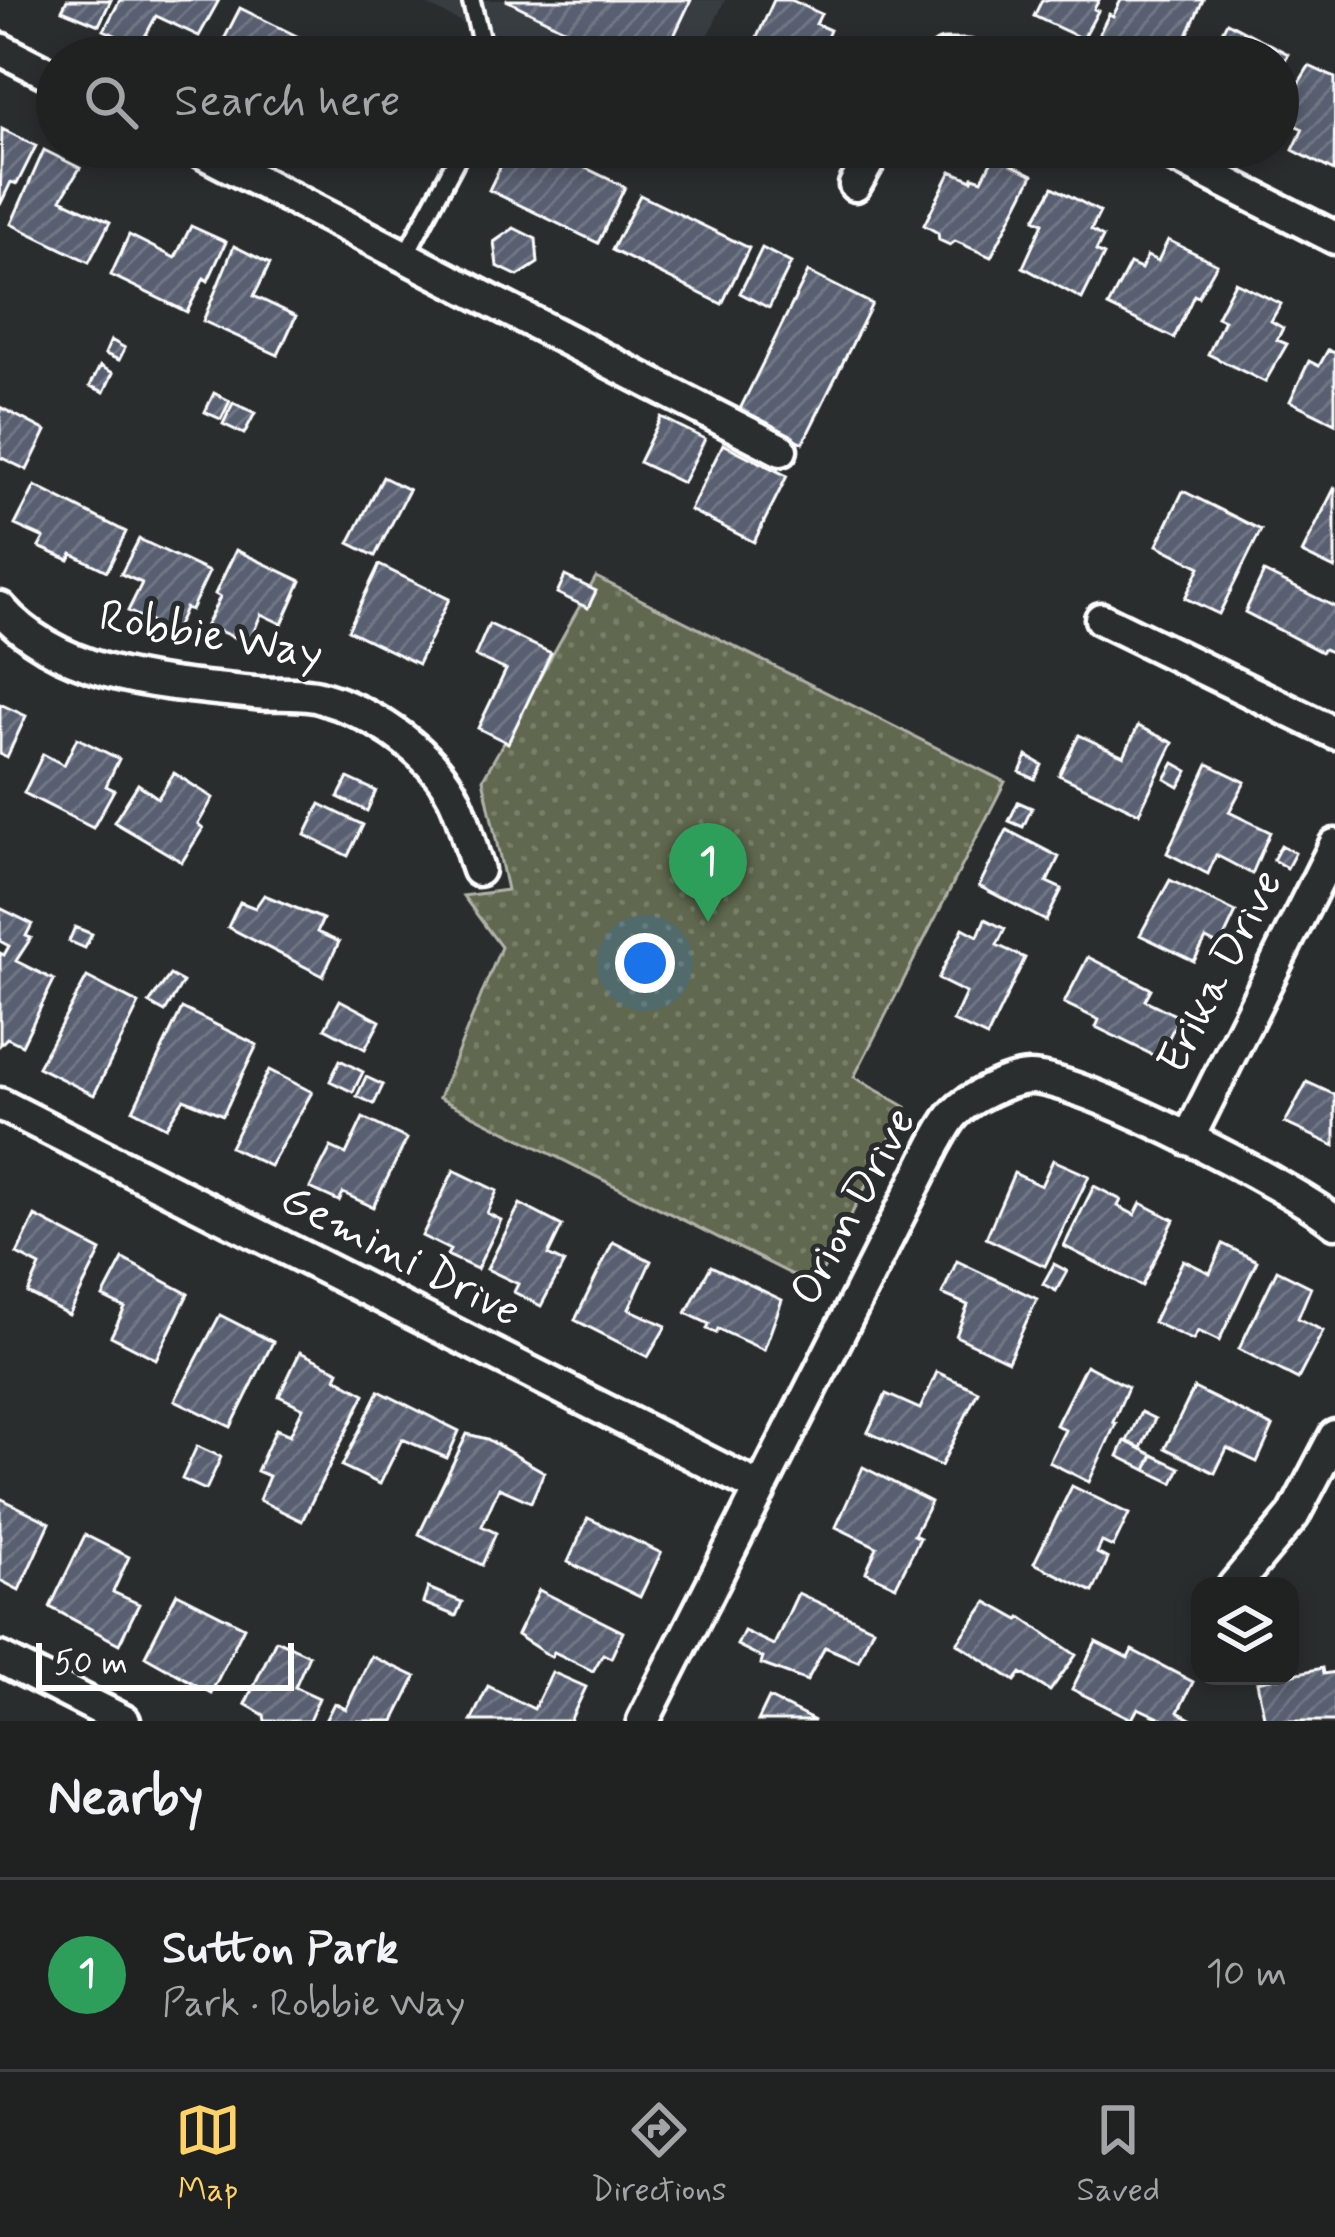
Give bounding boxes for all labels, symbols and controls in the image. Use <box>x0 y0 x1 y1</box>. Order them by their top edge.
search box <box>36 36 1299 168</box>
icon: search <box>78 69 144 135</box>
text: Search here <box>174 73 401 132</box>
street label: Robbie Way <box>95 587 327 685</box>
pin: 1 <box>669 823 747 922</box>
street label: Erika Drive <box>1144 860 1298 1084</box>
your location <box>615 933 675 993</box>
street label: Orion Drive <box>777 1098 931 1316</box>
street label: Gemini Drive <box>270 1170 530 1342</box>
map controls <box>1191 1577 1299 1685</box>
button: layers <box>1191 1577 1299 1685</box>
scale bar <box>36 1637 294 1690</box>
text: 50 m <box>54 1642 128 1686</box>
text: Nearby <box>48 1766 203 1832</box>
text: Sutton Park <box>162 1920 398 1979</box>
text: 1 <box>78 1949 96 2000</box>
text: 10 m <box>1206 1949 1287 2000</box>
text: Park · Robbie Way <box>162 1979 465 2030</box>
tab: Map <box>175 2097 241 2213</box>
tab: Directions <box>591 2097 727 2213</box>
tab: Saved <box>1077 2097 1160 2213</box>

